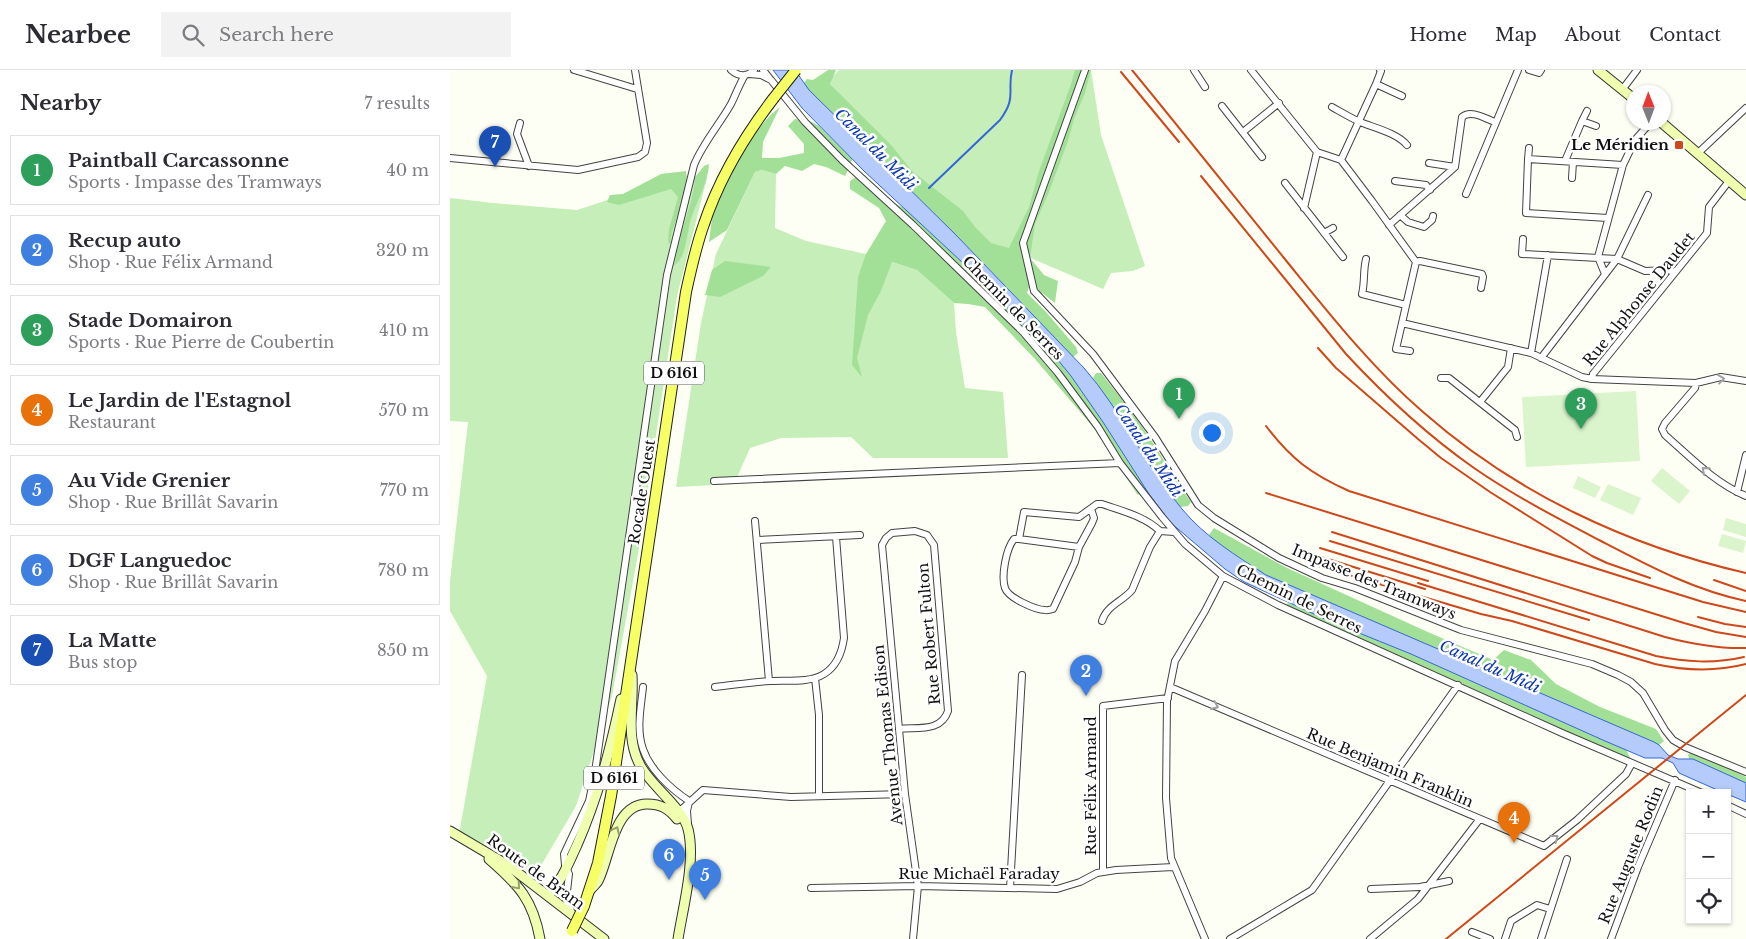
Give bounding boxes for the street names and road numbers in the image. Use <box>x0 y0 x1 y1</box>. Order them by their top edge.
street label: Rue Alphonse Daudet <box>1579 228 1699 370</box>
street label: Chemin de Serres <box>959 252 1068 364</box>
road number: D 6161 <box>644 362 704 384</box>
street label: Rocade Ouest <box>624 438 659 546</box>
street label: Impasse des Tramways <box>1289 540 1459 623</box>
street label: Chemin de Serres <box>1233 560 1365 637</box>
street label: Rue Robert Fulton <box>913 562 944 706</box>
street label: Avenue Thomas Edison <box>869 644 907 827</box>
street label: Rue Félix Armand <box>1081 716 1100 856</box>
street label: Rue Benjamin Franklin <box>1304 724 1476 811</box>
road number: D 6161 <box>584 766 644 790</box>
street label: Rue Auguste Rodin <box>1594 783 1667 927</box>
street label: Route de Bram <box>484 830 589 913</box>
street label: Rue Michaël Faraday <box>898 864 1060 883</box>

